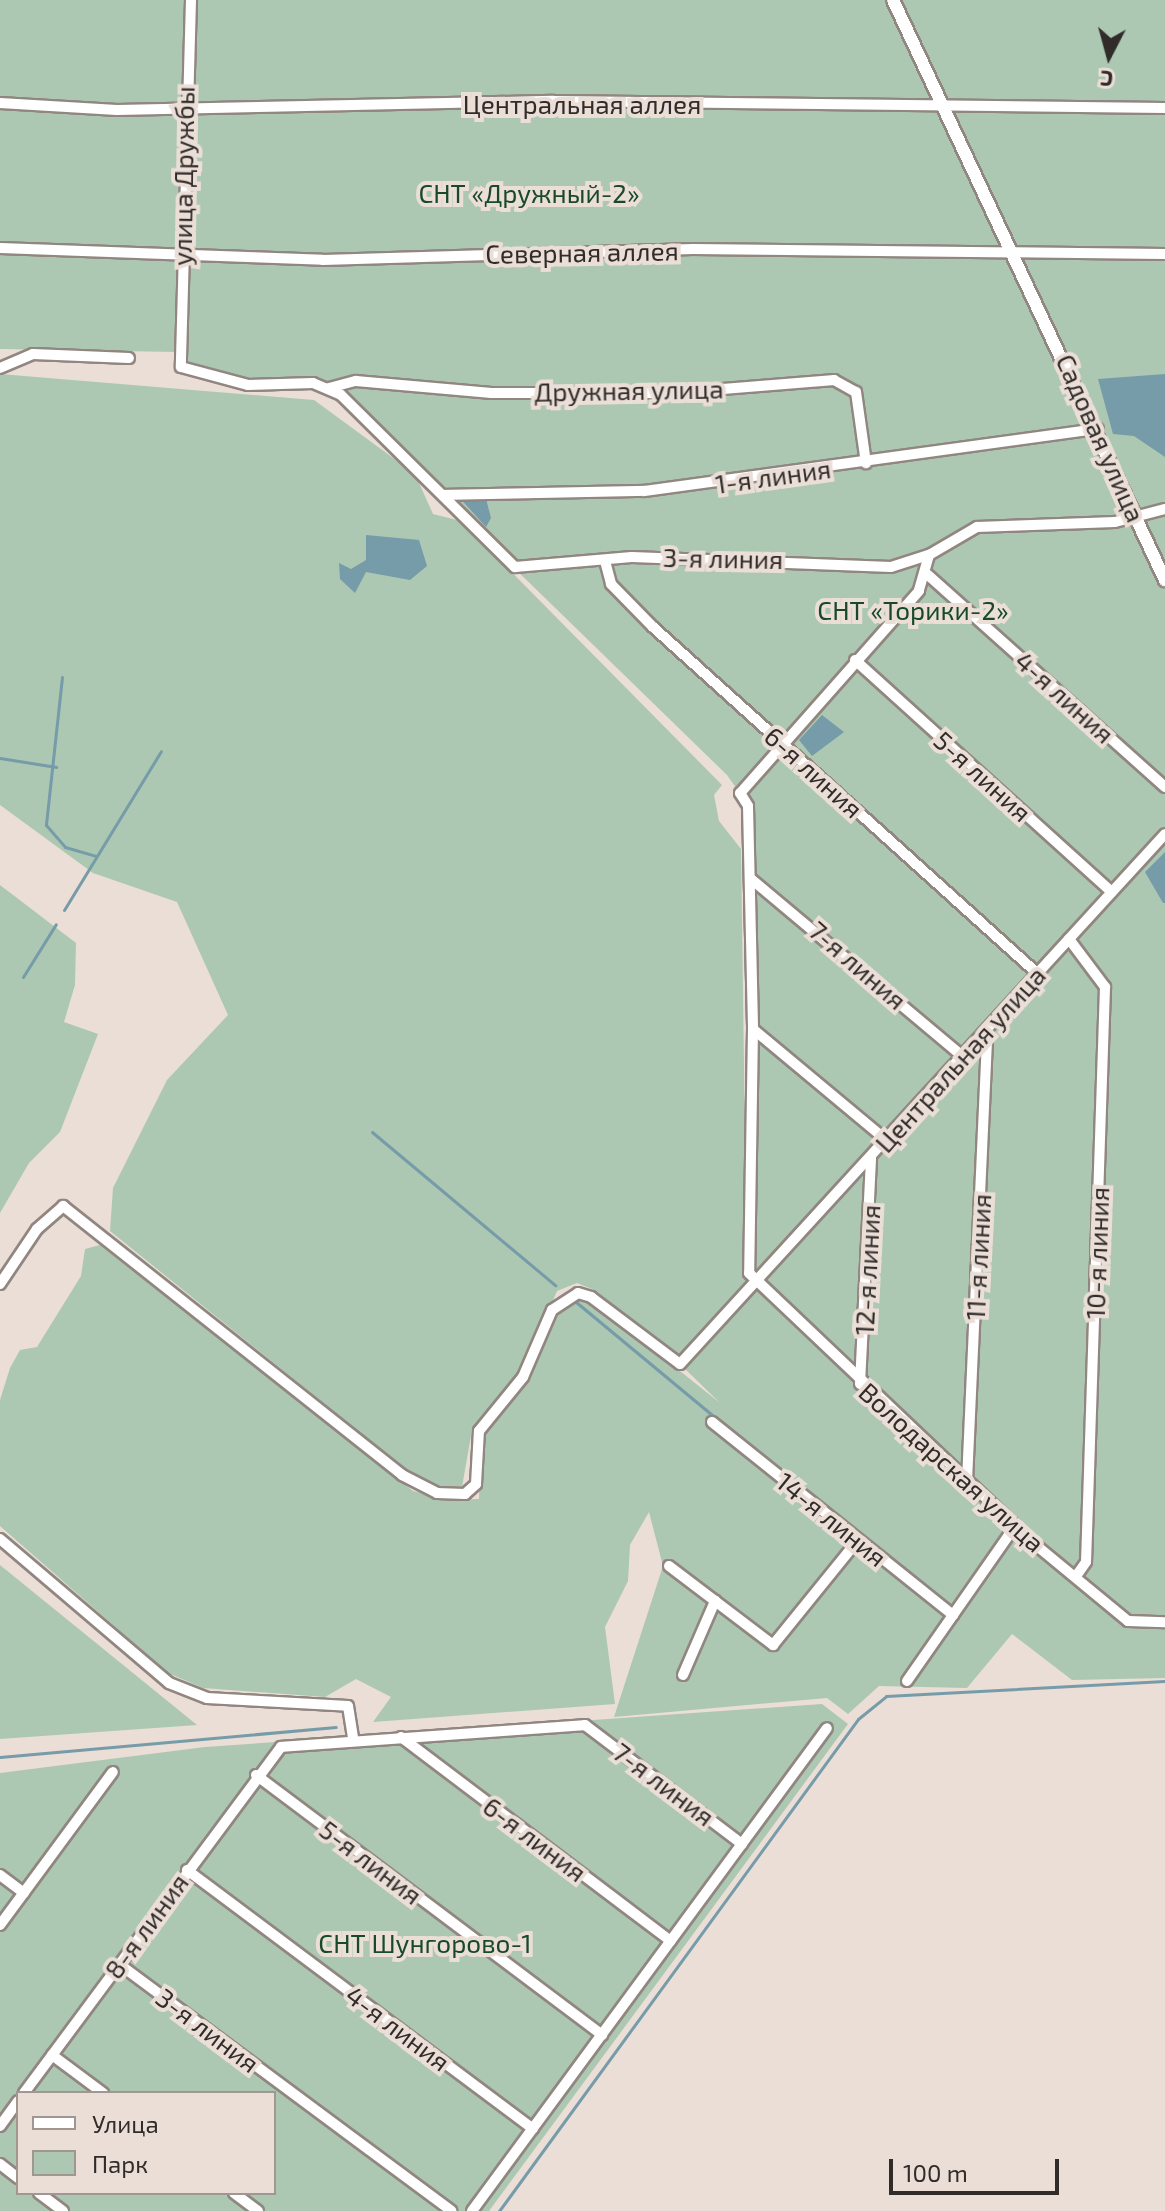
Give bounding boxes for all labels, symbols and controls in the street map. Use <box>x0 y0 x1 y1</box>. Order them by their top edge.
north arrow <box>1069 16 1149 96</box>
text: С <box>1099 66 1114 93</box>
street label: улица Дружбы <box>166 86 200 266</box>
street label: Центральная аллея <box>463 88 701 120</box>
park label: СНТ «Дружный-2» <box>418 177 640 209</box>
street label: Северная аллея <box>485 235 679 269</box>
street label: Садовая улица <box>1050 349 1152 527</box>
street label: Дружная улица <box>534 373 724 407</box>
street label: 1-я линия <box>713 452 833 500</box>
street label: 3-я линия <box>663 541 783 575</box>
park label: СНТ «Торики-2» <box>817 594 1009 626</box>
street label: 4-я линия <box>1009 645 1121 749</box>
street label: 6-я линия <box>759 720 869 824</box>
street label: 5-я линия <box>928 724 1038 828</box>
street label: 7-я линия <box>803 914 913 1016</box>
street label: Центральная улица <box>868 960 1052 1158</box>
street label: 10-я линия <box>1079 1186 1115 1320</box>
street label: 11-я линия <box>959 1193 997 1321</box>
street label: 12-я линия <box>848 1204 886 1336</box>
street label: Володарская улица <box>853 1376 1051 1558</box>
street label: 14-я линия <box>771 1465 893 1573</box>
street label: 7-я линия <box>607 1736 721 1832</box>
street label: 6-я линия <box>477 1790 593 1888</box>
street label: 5-я линия <box>314 1813 428 1911</box>
street label: 8-я линия <box>98 1868 194 1984</box>
park label: СНТ Шунгорово-1 <box>318 1927 532 1959</box>
street label: 4-я линия <box>340 1979 456 2077</box>
street label: 3-я линия <box>151 1981 265 2079</box>
legend <box>16 2091 276 2195</box>
text: Улица <box>92 2109 159 2138</box>
scale bar <box>893 2143 1063 2193</box>
text: Парк <box>92 2149 148 2178</box>
text: 100 m <box>903 2158 968 2187</box>

